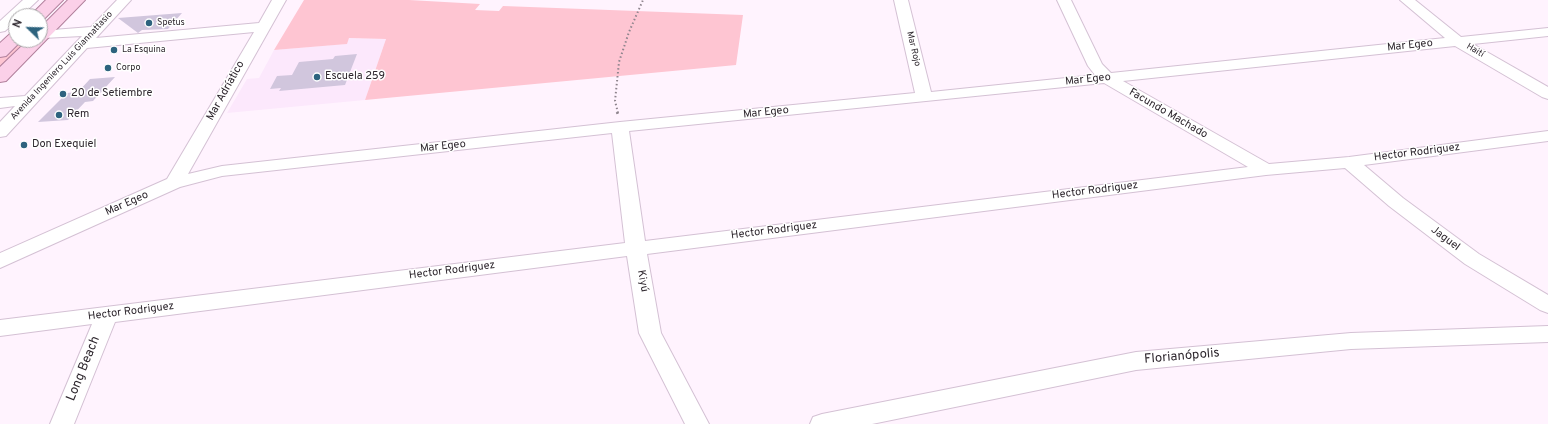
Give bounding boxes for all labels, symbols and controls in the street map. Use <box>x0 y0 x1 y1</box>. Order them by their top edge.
north arrow <box>8 8 48 48</box>
street label: Avenida Ingeniero Luis Giannattasio <box>9 9 115 123</box>
text: N <box>10 17 26 30</box>
marker: Spetus <box>144 18 154 28</box>
place label: Spetus <box>157 18 185 28</box>
street label: Mar Rojo <box>904 30 922 68</box>
street label: Mar Egeo <box>1386 37 1434 55</box>
street label: Haití <box>1464 42 1486 60</box>
marker: La Esquina <box>109 45 119 55</box>
place label: La Esquina <box>122 45 166 55</box>
street label: Mar Adríatico <box>204 59 248 123</box>
marker: Corpo <box>103 63 113 73</box>
place label: Corpo <box>116 63 141 73</box>
place label: Escuela 259 <box>325 70 385 84</box>
street label: Mar Egeo <box>1064 71 1112 89</box>
marker: Escuela 259 <box>312 72 322 82</box>
street label: Facundo Machado <box>1126 86 1210 142</box>
place label: 20 de Setiembre <box>71 87 152 101</box>
marker: 20 de Setiembre <box>58 89 68 99</box>
street label: Mar Egeo <box>742 104 790 122</box>
place label: Rem <box>67 108 89 122</box>
marker: Rem <box>54 110 64 120</box>
place label: Don Exequiel <box>32 138 96 152</box>
street label: Mar Egeo <box>419 138 467 156</box>
marker: Don Exequiel <box>19 140 29 150</box>
street label: Hector Rodriguez <box>1373 141 1461 165</box>
street label: Hector Rodriguez <box>1051 179 1139 203</box>
street label: Mar Egeo <box>103 189 151 219</box>
street label: Hector Rodriguez <box>730 219 818 243</box>
street label: Jaguel <box>1428 224 1462 254</box>
street label: Hector Rodriguez <box>408 259 496 283</box>
street label: Kiyú <box>634 269 650 293</box>
street label: Hector Rodriguez <box>87 300 175 324</box>
street label: Long Beach <box>64 334 104 404</box>
street label: Florianópolis <box>1144 346 1220 368</box>

